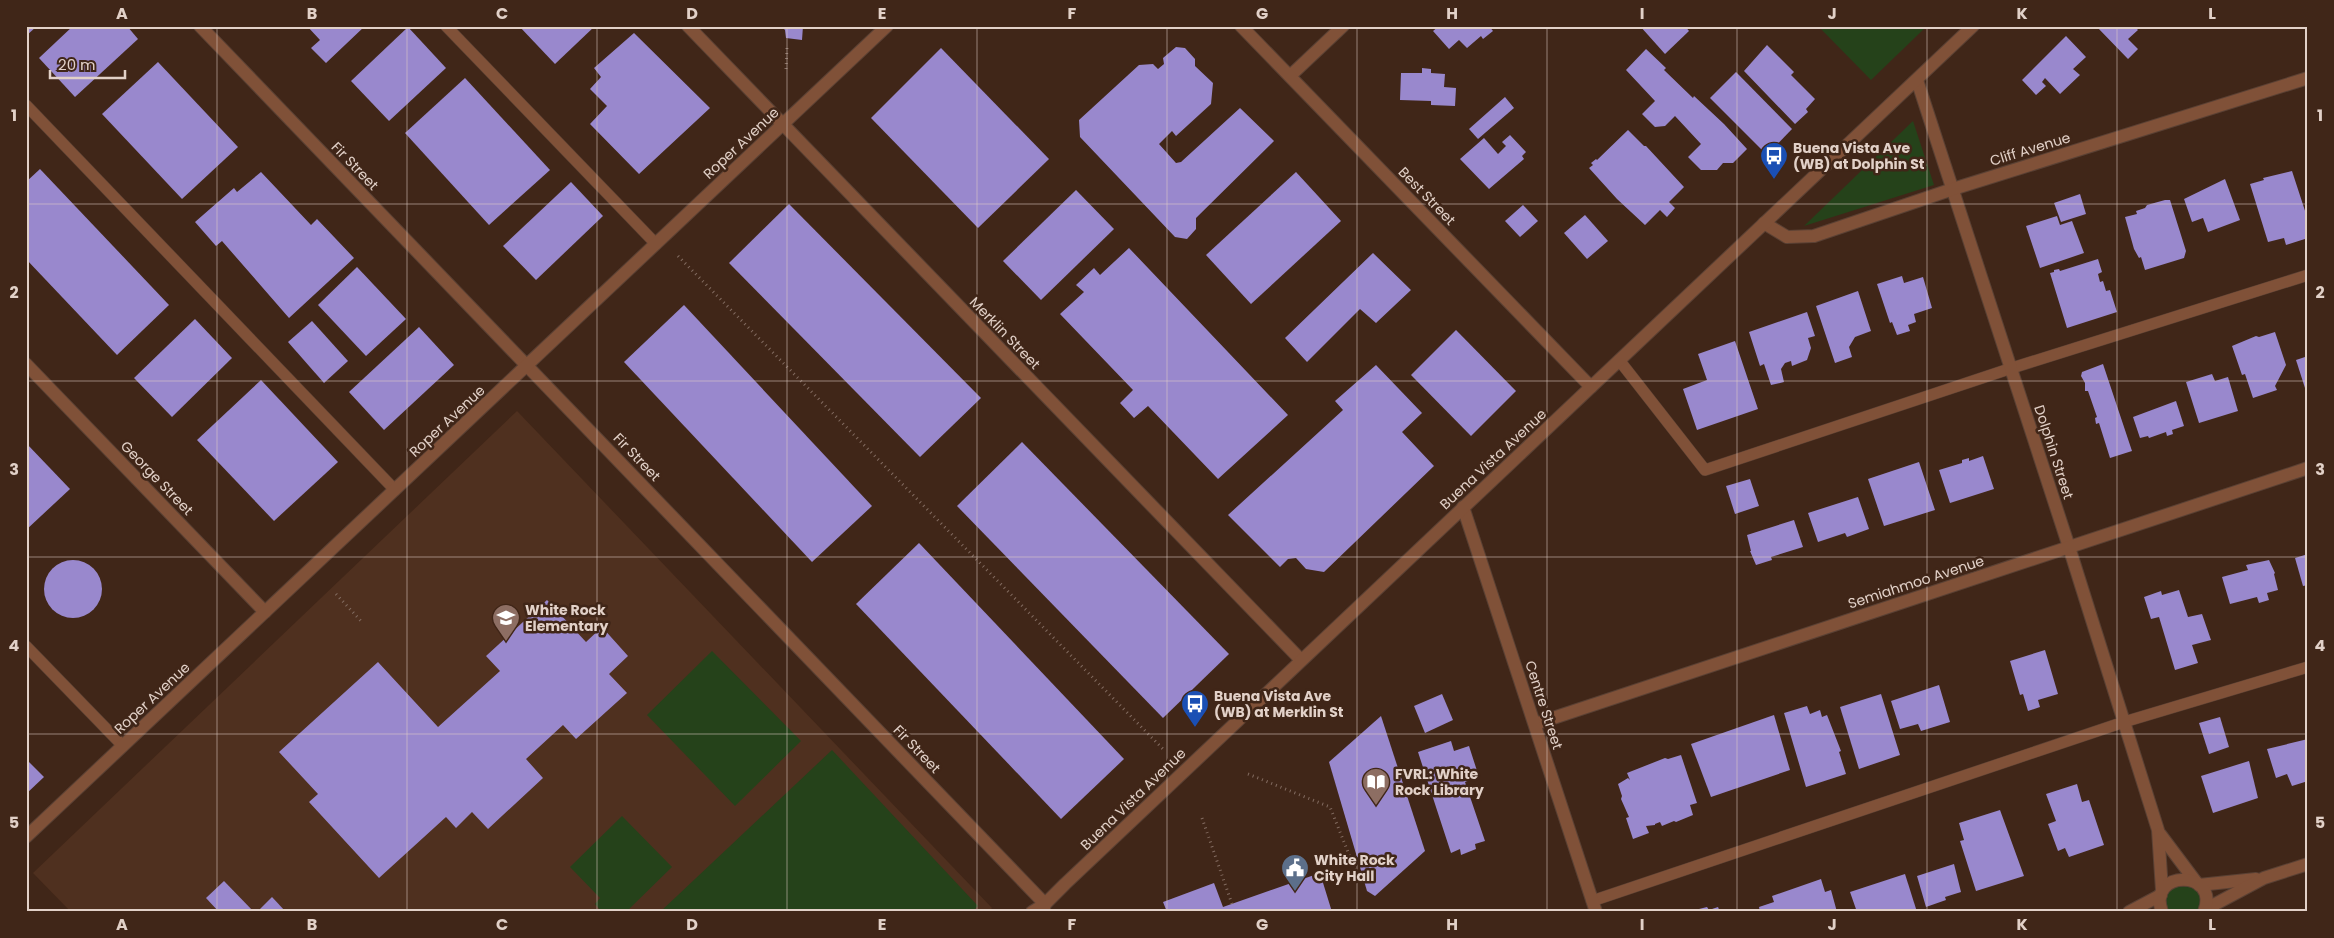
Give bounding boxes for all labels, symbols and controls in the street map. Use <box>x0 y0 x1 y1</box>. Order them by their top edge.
text: A <box>116 2 128 25</box>
text: B <box>307 2 317 25</box>
text: C <box>496 2 508 25</box>
text: D <box>686 2 698 25</box>
text: E <box>878 2 886 25</box>
text: F <box>1068 2 1077 25</box>
text: G <box>1256 2 1268 25</box>
text: H <box>1446 2 1458 25</box>
text: I <box>1640 2 1644 25</box>
text: J <box>1827 2 1837 25</box>
text: K <box>2016 2 2028 25</box>
text: L <box>2208 2 2216 25</box>
scale bar <box>50 48 125 80</box>
text: 20 m <box>58 54 96 75</box>
street label: Roper Avenue <box>699 102 784 183</box>
text: 1 <box>11 104 17 127</box>
text: 1 <box>2317 104 2323 127</box>
street label: Cliff Avenue <box>1987 127 2073 171</box>
street label: Fir Street <box>327 137 383 195</box>
place label: Buena Vista Ave (WB) at Dolphin St <box>1793 138 1925 174</box>
bus stop icon: Buena Vista Ave (WB) at Dolphin St <box>1759 141 1789 180</box>
street label: Best Street <box>1394 162 1460 230</box>
text: 2 <box>9 281 19 304</box>
text: 2 <box>2315 281 2325 304</box>
street label: Merklin Street <box>965 292 1045 374</box>
street label: Roper Avenue <box>405 380 490 461</box>
street label: Dolphin Street <box>2029 402 2079 502</box>
street label: Buena Vista Avenue <box>1435 404 1551 514</box>
street label: Fir Street <box>609 428 665 486</box>
street label: George Street <box>116 436 198 520</box>
text: 3 <box>9 458 19 481</box>
text: 3 <box>2315 458 2325 481</box>
street label: Semiahmoo Avenue <box>1845 550 1987 613</box>
place label: White Rock Elementary <box>525 600 608 636</box>
school or university icon: White Rock Elementary <box>491 603 521 642</box>
text: 4 <box>9 634 20 657</box>
text: 4 <box>2315 634 2326 657</box>
street label: Roper Avenue <box>110 657 195 738</box>
street label: Centre Street <box>1520 658 1568 752</box>
place label: Buena Vista Ave (WB) at Merklin St <box>1214 686 1344 722</box>
bus stop icon: Buena Vista Ave (WB) at Merklin St <box>1180 689 1210 728</box>
street label: Fir Street <box>889 720 945 778</box>
street label: Buena Vista Avenue <box>1076 743 1190 855</box>
place label: FVRL: White Rock Library <box>1395 764 1484 800</box>
library icon: FVRL: White Rock Library <box>1361 767 1391 806</box>
text: 5 <box>9 811 19 834</box>
text: 5 <box>2315 811 2325 834</box>
place label: White Rock City Hall <box>1314 850 1395 886</box>
public building icon: White Rock City Hall <box>1280 853 1310 892</box>
text: A <box>116 913 128 936</box>
text: B <box>307 913 317 936</box>
text: C <box>496 913 508 936</box>
text: D <box>686 913 698 936</box>
text: E <box>878 913 886 936</box>
text: F <box>1068 913 1077 936</box>
text: G <box>1256 913 1268 936</box>
text: H <box>1446 913 1458 936</box>
text: I <box>1640 913 1644 936</box>
text: J <box>1827 913 1837 936</box>
text: K <box>2016 913 2028 936</box>
text: L <box>2208 913 2216 936</box>

